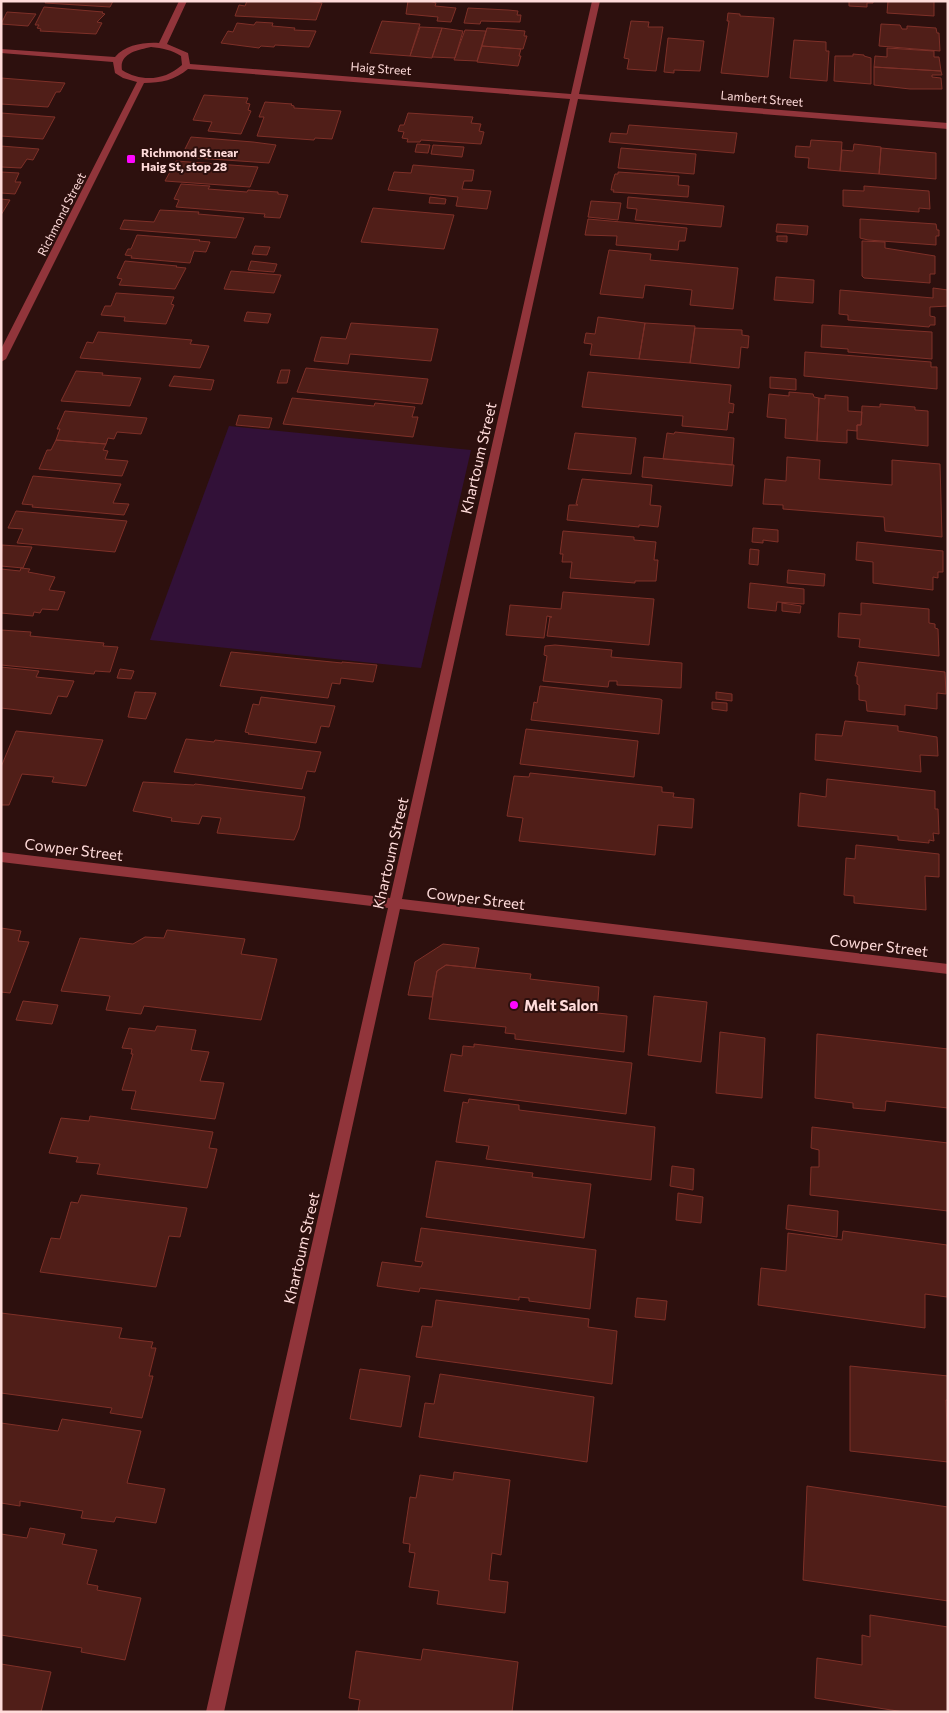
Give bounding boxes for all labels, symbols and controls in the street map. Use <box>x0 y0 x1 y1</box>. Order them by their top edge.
street label: Haig Street <box>350 59 412 77</box>
street label: Lambert Street <box>720 87 804 109</box>
place label: Richmond St near Haig St, stop 28 <box>141 145 238 173</box>
marker: Richmond St near Haig St, stop 28 <box>125 153 137 165</box>
street label: Richmond Street <box>34 170 88 258</box>
street label: Khartoum Street <box>456 400 500 516</box>
street label: Khartoum Street <box>368 795 412 911</box>
street label: Cowper Street <box>24 834 124 864</box>
street label: Cowper Street <box>426 883 526 913</box>
street label: Cowper Street <box>829 930 929 960</box>
place label: Melt Salon <box>524 996 598 1014</box>
marker: Melt Salon <box>508 999 520 1011</box>
street label: Khartoum Street <box>279 1190 323 1306</box>

